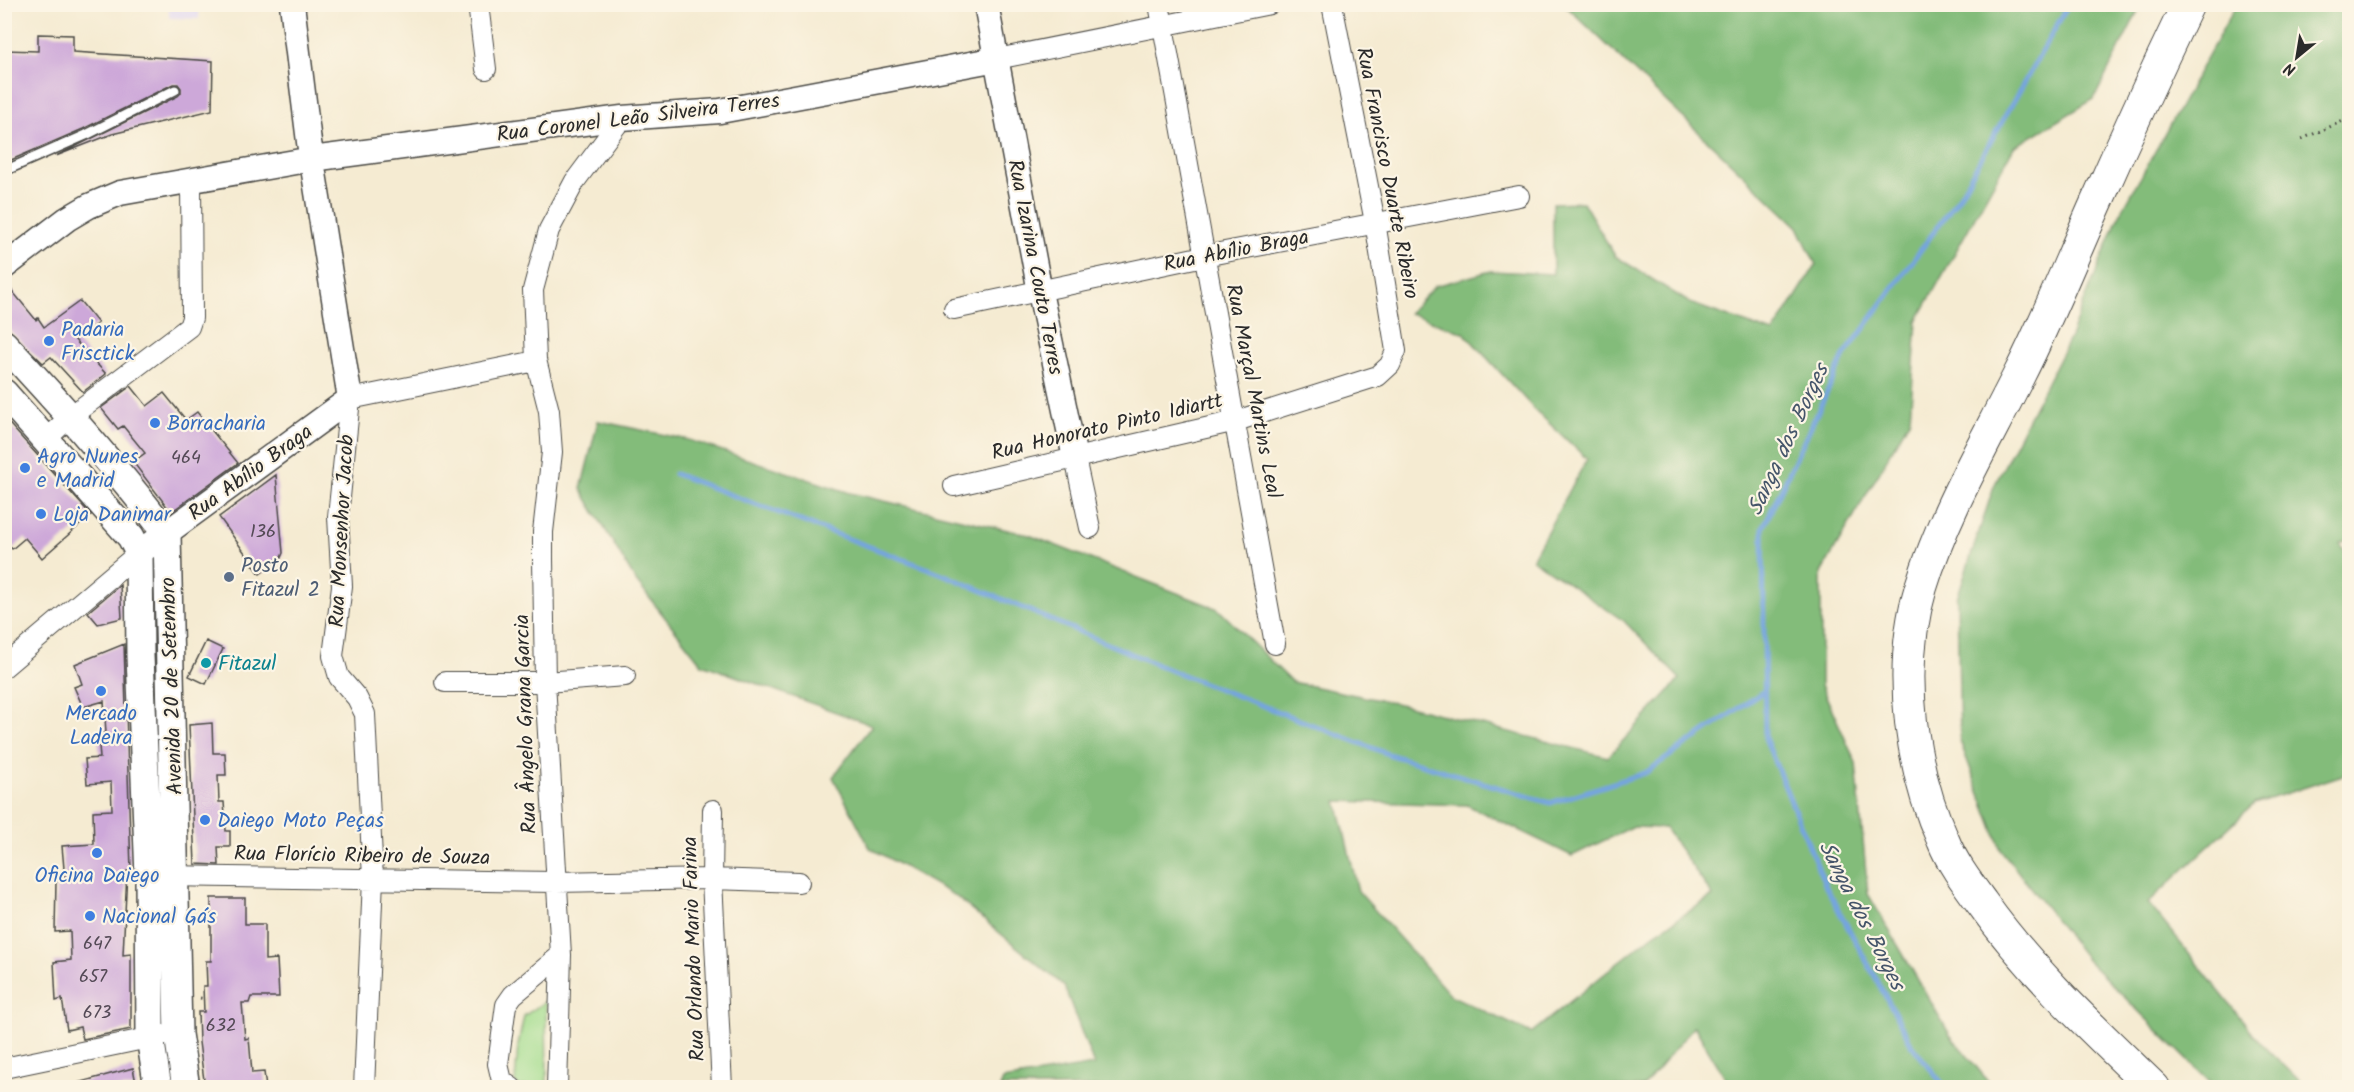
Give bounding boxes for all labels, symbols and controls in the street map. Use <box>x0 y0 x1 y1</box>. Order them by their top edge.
north arrow <box>2267 27 2327 87</box>
street label: Rua Francisco Duarte Ribeiro <box>1346 45 1427 302</box>
text: N <box>2280 55 2301 82</box>
street label: Rua Coronel Leão Silveira Terres <box>495 85 782 152</box>
street label: Rua Izarina Couto Terres <box>997 157 1072 378</box>
street label: Rua Abílio Braga <box>1161 221 1312 282</box>
street label: Rua Marçal Martins Leal <box>1216 281 1290 501</box>
place label: Padaria Frisctick <box>61 314 135 371</box>
marker: Padaria Frisctick <box>42 334 56 348</box>
water label: Sanga dos Borges <box>1739 356 1841 522</box>
street label: Rua Honorato Pinto Idiartt <box>988 385 1227 470</box>
place label: Borracharia <box>167 408 266 441</box>
marker: Borracharia <box>148 416 162 430</box>
street label: Rua Abílio Braga <box>182 417 320 530</box>
street label: Rua Monsenhor Jacob <box>321 434 364 628</box>
place label: Agro Nunes e Madrid <box>37 441 139 498</box>
house number: 464 <box>171 444 201 473</box>
marker: Agro Nunes e Madrid <box>18 461 32 475</box>
place label: Loja Danimar <box>53 499 172 532</box>
marker: Loja Danimar <box>34 507 48 521</box>
house number: 136 <box>250 518 276 547</box>
place label: Posto Fitazul 2 <box>241 550 320 607</box>
marker: Posto Fitazul 2 <box>222 570 236 584</box>
street label: Avenida 20 de Setembro <box>152 577 193 795</box>
street label: Rua Ângelo Grana Garcia <box>506 613 547 834</box>
place label: Fitazul <box>218 648 276 681</box>
marker: Fitazul <box>199 656 213 670</box>
marker: Mercado Ladeira <box>94 684 108 698</box>
place label: Mercado Ladeira <box>65 698 137 755</box>
place label: Daiego Moto Peças <box>217 805 384 838</box>
marker: Daiego Moto Peças <box>198 813 212 827</box>
water label: Sanga dos Borges <box>1808 835 1915 999</box>
street label: Rua Orlando Mario Farina <box>674 836 715 1062</box>
street label: Rua Florício Ribeiro de Souza <box>234 838 490 875</box>
marker: Oficina Daiego <box>90 846 104 860</box>
place label: Oficina Daiego <box>34 860 160 893</box>
place label: Nacional Gás <box>102 901 216 934</box>
marker: Nacional Gás <box>83 909 97 923</box>
house number: 647 <box>83 930 112 959</box>
house number: 657 <box>79 963 108 992</box>
house number: 673 <box>83 999 111 1028</box>
house number: 632 <box>206 1012 236 1041</box>

